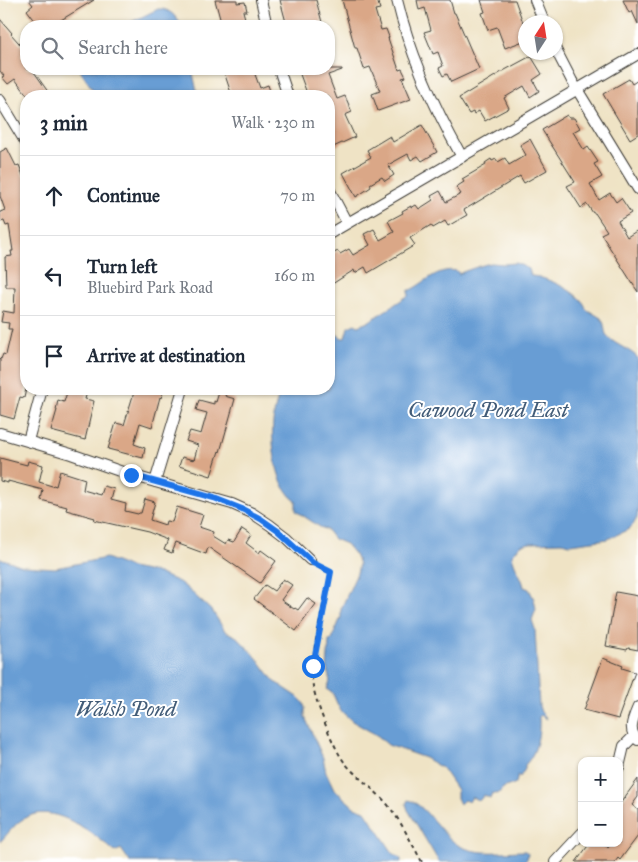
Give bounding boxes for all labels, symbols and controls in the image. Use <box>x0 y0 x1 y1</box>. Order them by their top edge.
north arrow <box>518 15 563 60</box>
search box <box>20 20 335 75</box>
icon: search <box>38 34 66 62</box>
text: Search here <box>78 36 168 59</box>
text: 3 min <box>40 110 88 136</box>
text: Walk · 230 m <box>231 113 315 132</box>
icon: ahead <box>40 182 68 210</box>
text: Continue <box>87 184 160 207</box>
text: 70 m <box>280 186 315 205</box>
text: Turn left <box>87 255 157 278</box>
icon: left <box>40 262 68 290</box>
text: 160 m <box>274 266 315 285</box>
text: Bluebird Park Road <box>87 278 213 297</box>
icon: arrive <box>40 342 68 370</box>
text: Arrive at destination <box>87 344 245 367</box>
water label: Cawood Pond East <box>408 397 569 423</box>
route end <box>120 464 143 487</box>
route start <box>302 655 325 678</box>
water label: Walsh Pond <box>76 696 178 722</box>
map controls <box>578 757 623 847</box>
button: + <box>578 757 623 802</box>
button: − <box>578 802 623 847</box>

